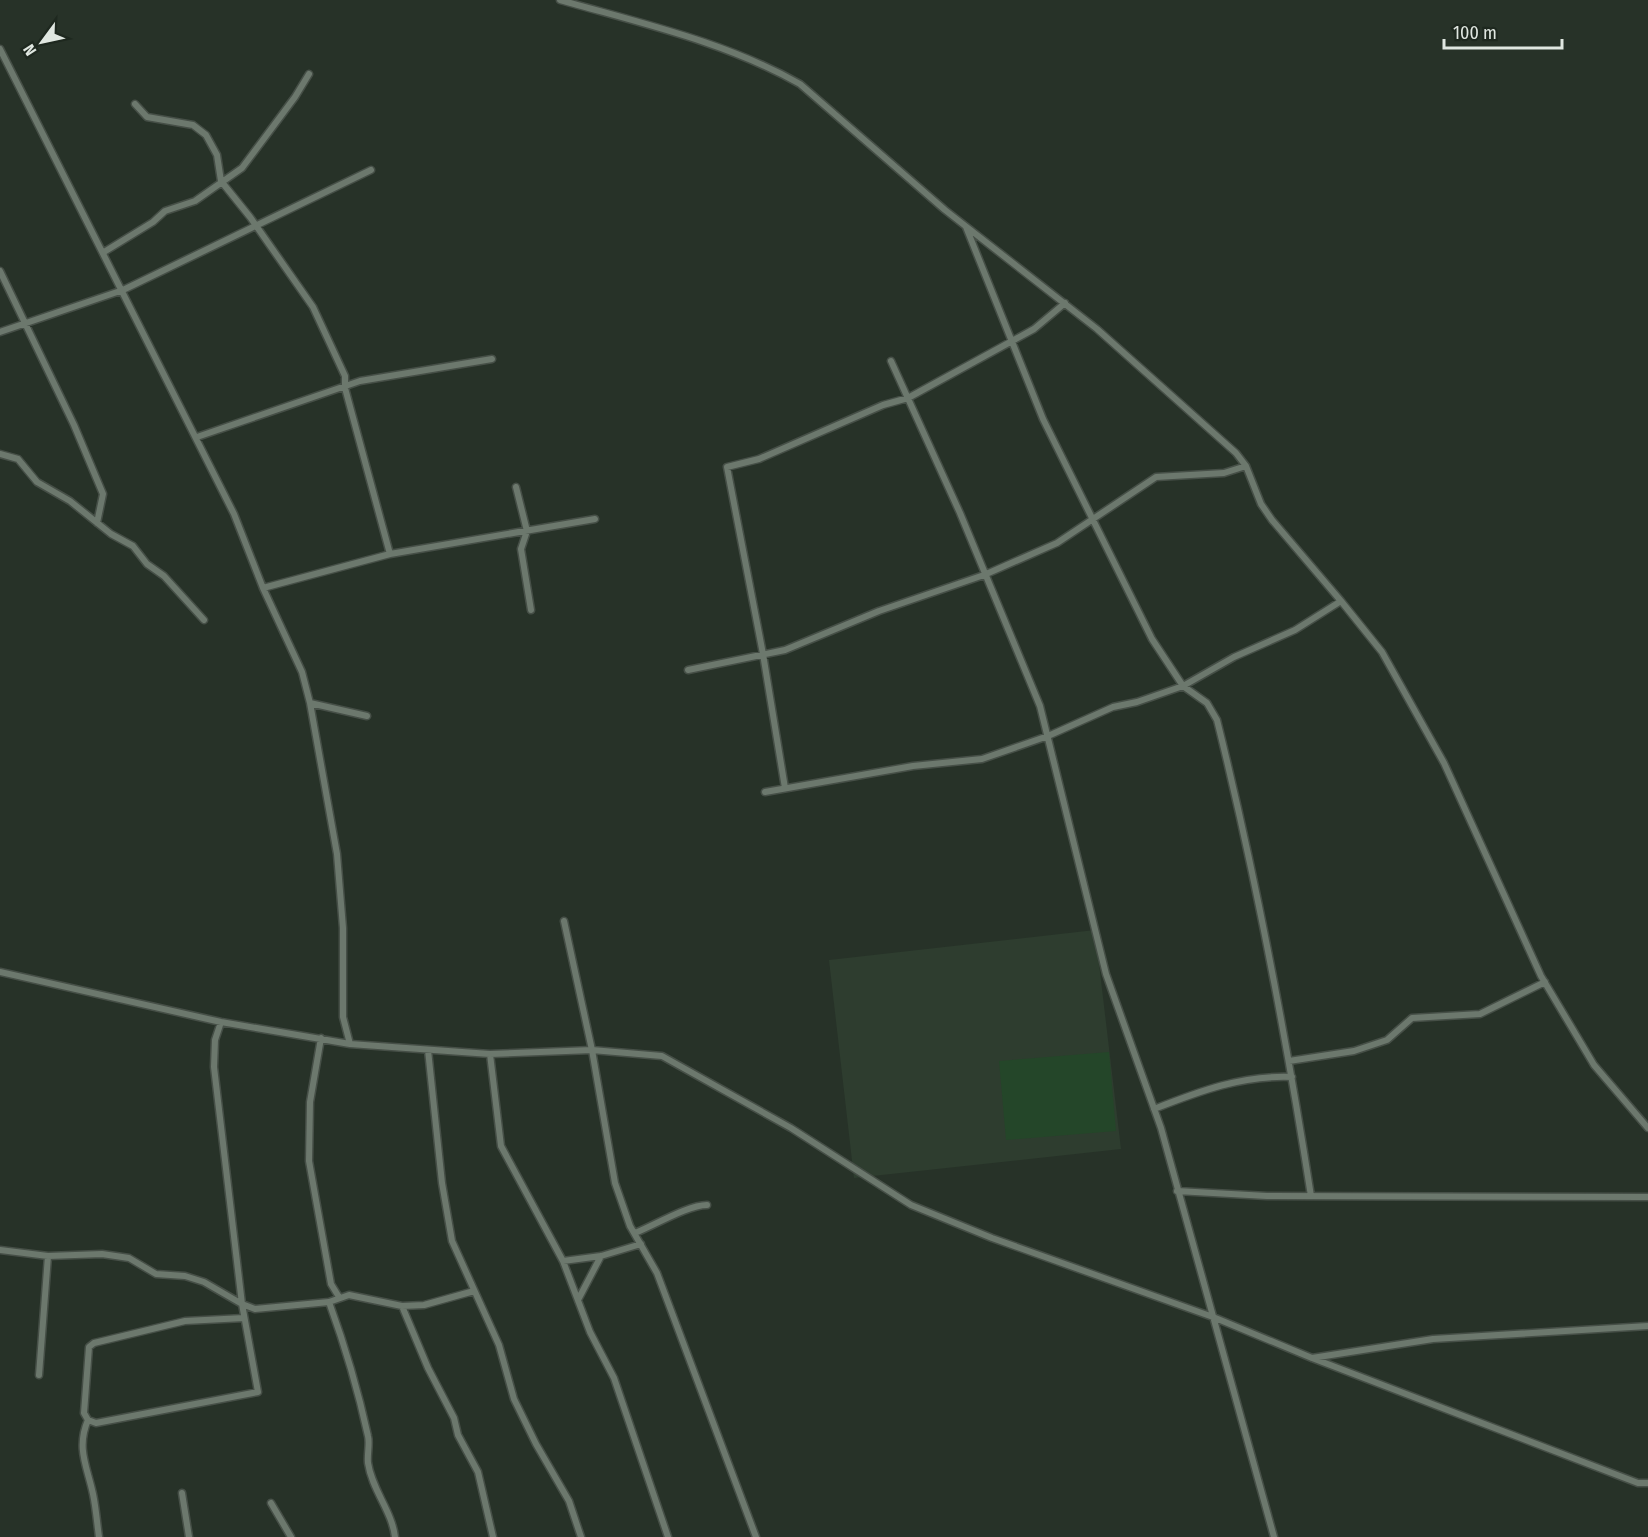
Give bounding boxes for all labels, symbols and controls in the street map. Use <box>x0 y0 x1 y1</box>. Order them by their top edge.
north arrow <box>12 12 72 72</box>
scale bar <box>1444 12 1562 50</box>
text: 100 m <box>1453 22 1497 44</box>
text: N <box>19 41 40 59</box>

